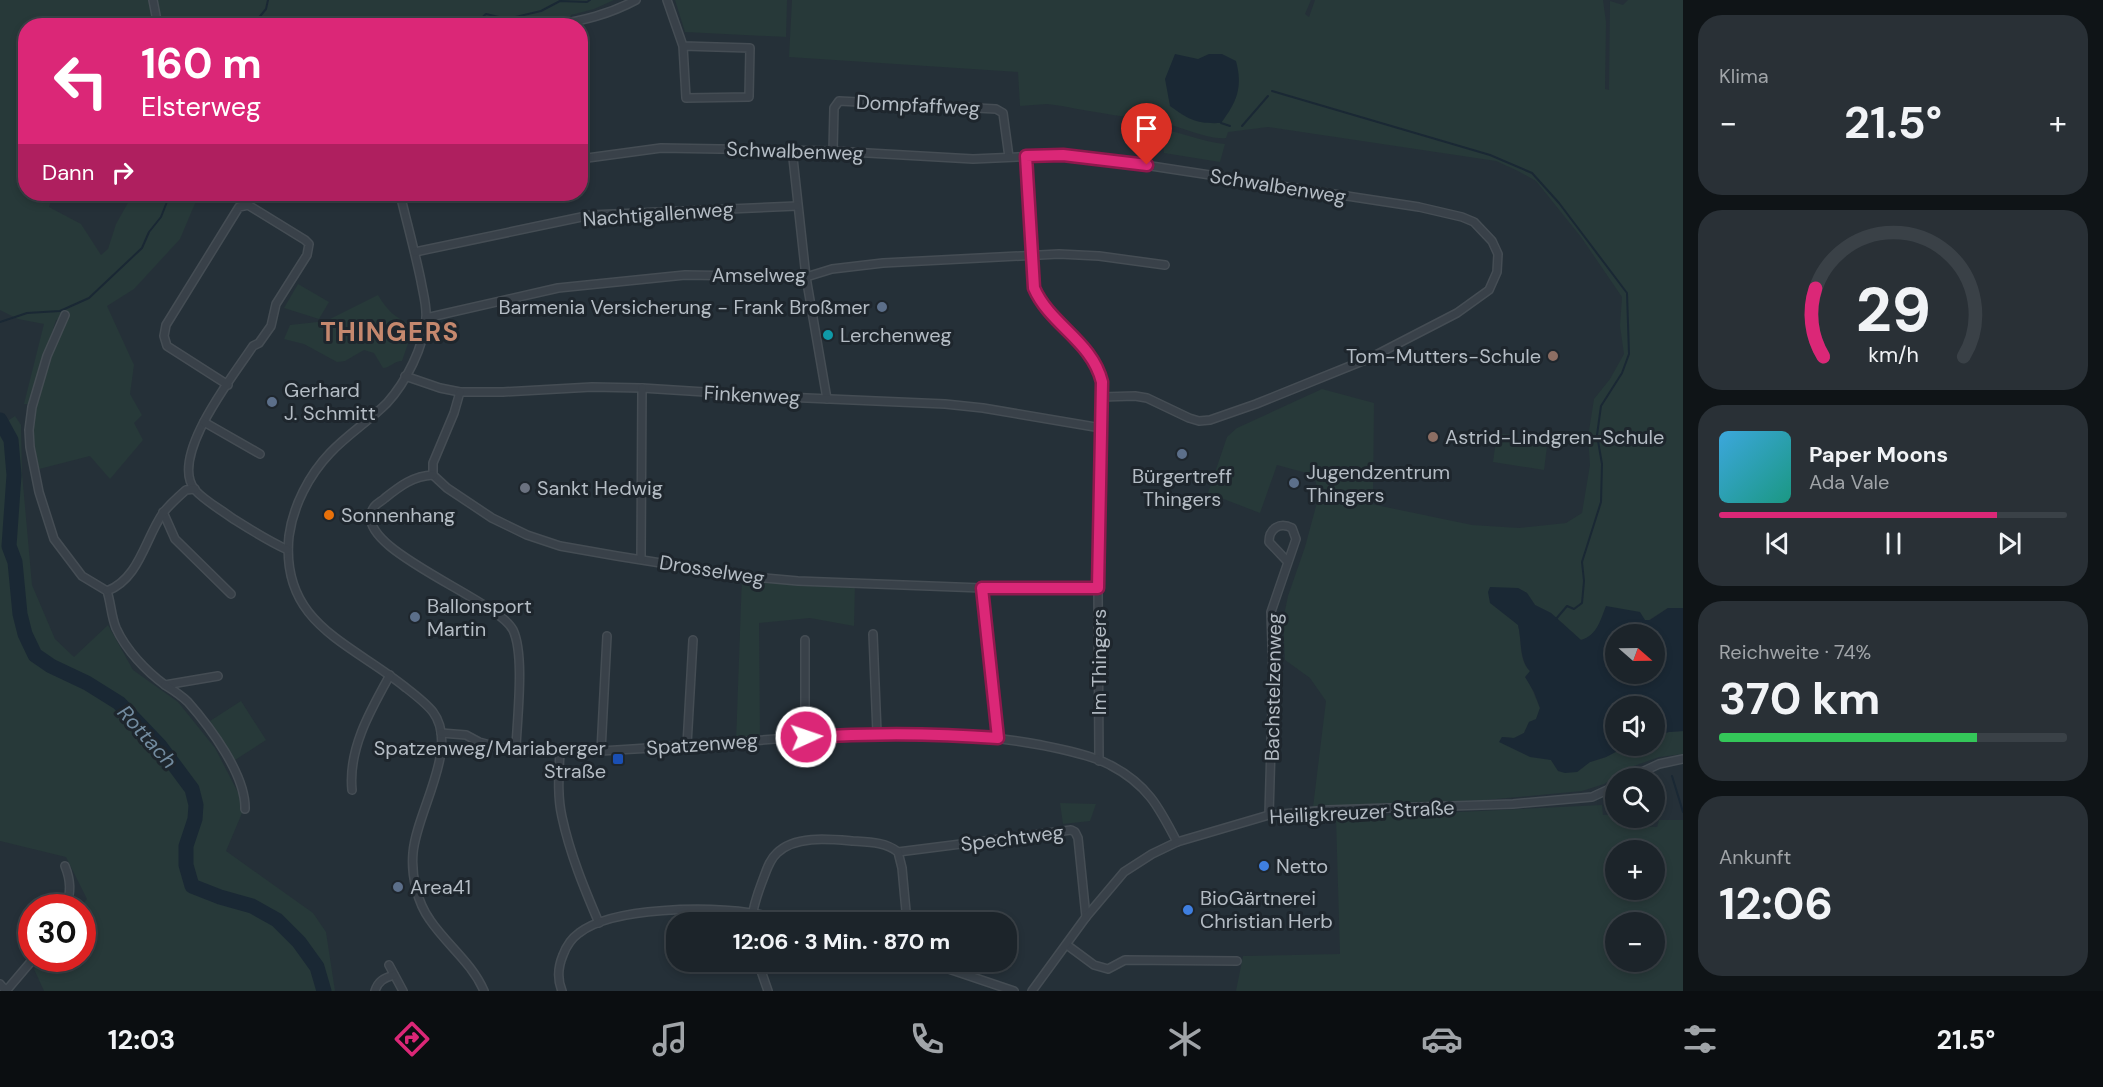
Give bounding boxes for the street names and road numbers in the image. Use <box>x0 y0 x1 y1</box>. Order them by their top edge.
street label: Dompfaffweg <box>855 89 981 121</box>
street label: Schwalbenweg <box>726 136 864 166</box>
street label: Schwalbenweg <box>1208 162 1348 210</box>
street label: Nachtigallenweg <box>582 196 734 232</box>
street label: Amselweg <box>712 262 806 288</box>
street label: Finkenweg <box>703 379 801 411</box>
street label: Drosselweg <box>658 549 766 591</box>
street label: Im Thingers <box>1086 609 1112 715</box>
street label: Bachstelzenweg <box>1259 613 1287 761</box>
street label: Spatzenweg <box>645 727 759 761</box>
street label: Heiligkreuzer Straße <box>1269 794 1455 830</box>
street label: Spechtweg <box>959 819 1065 857</box>

